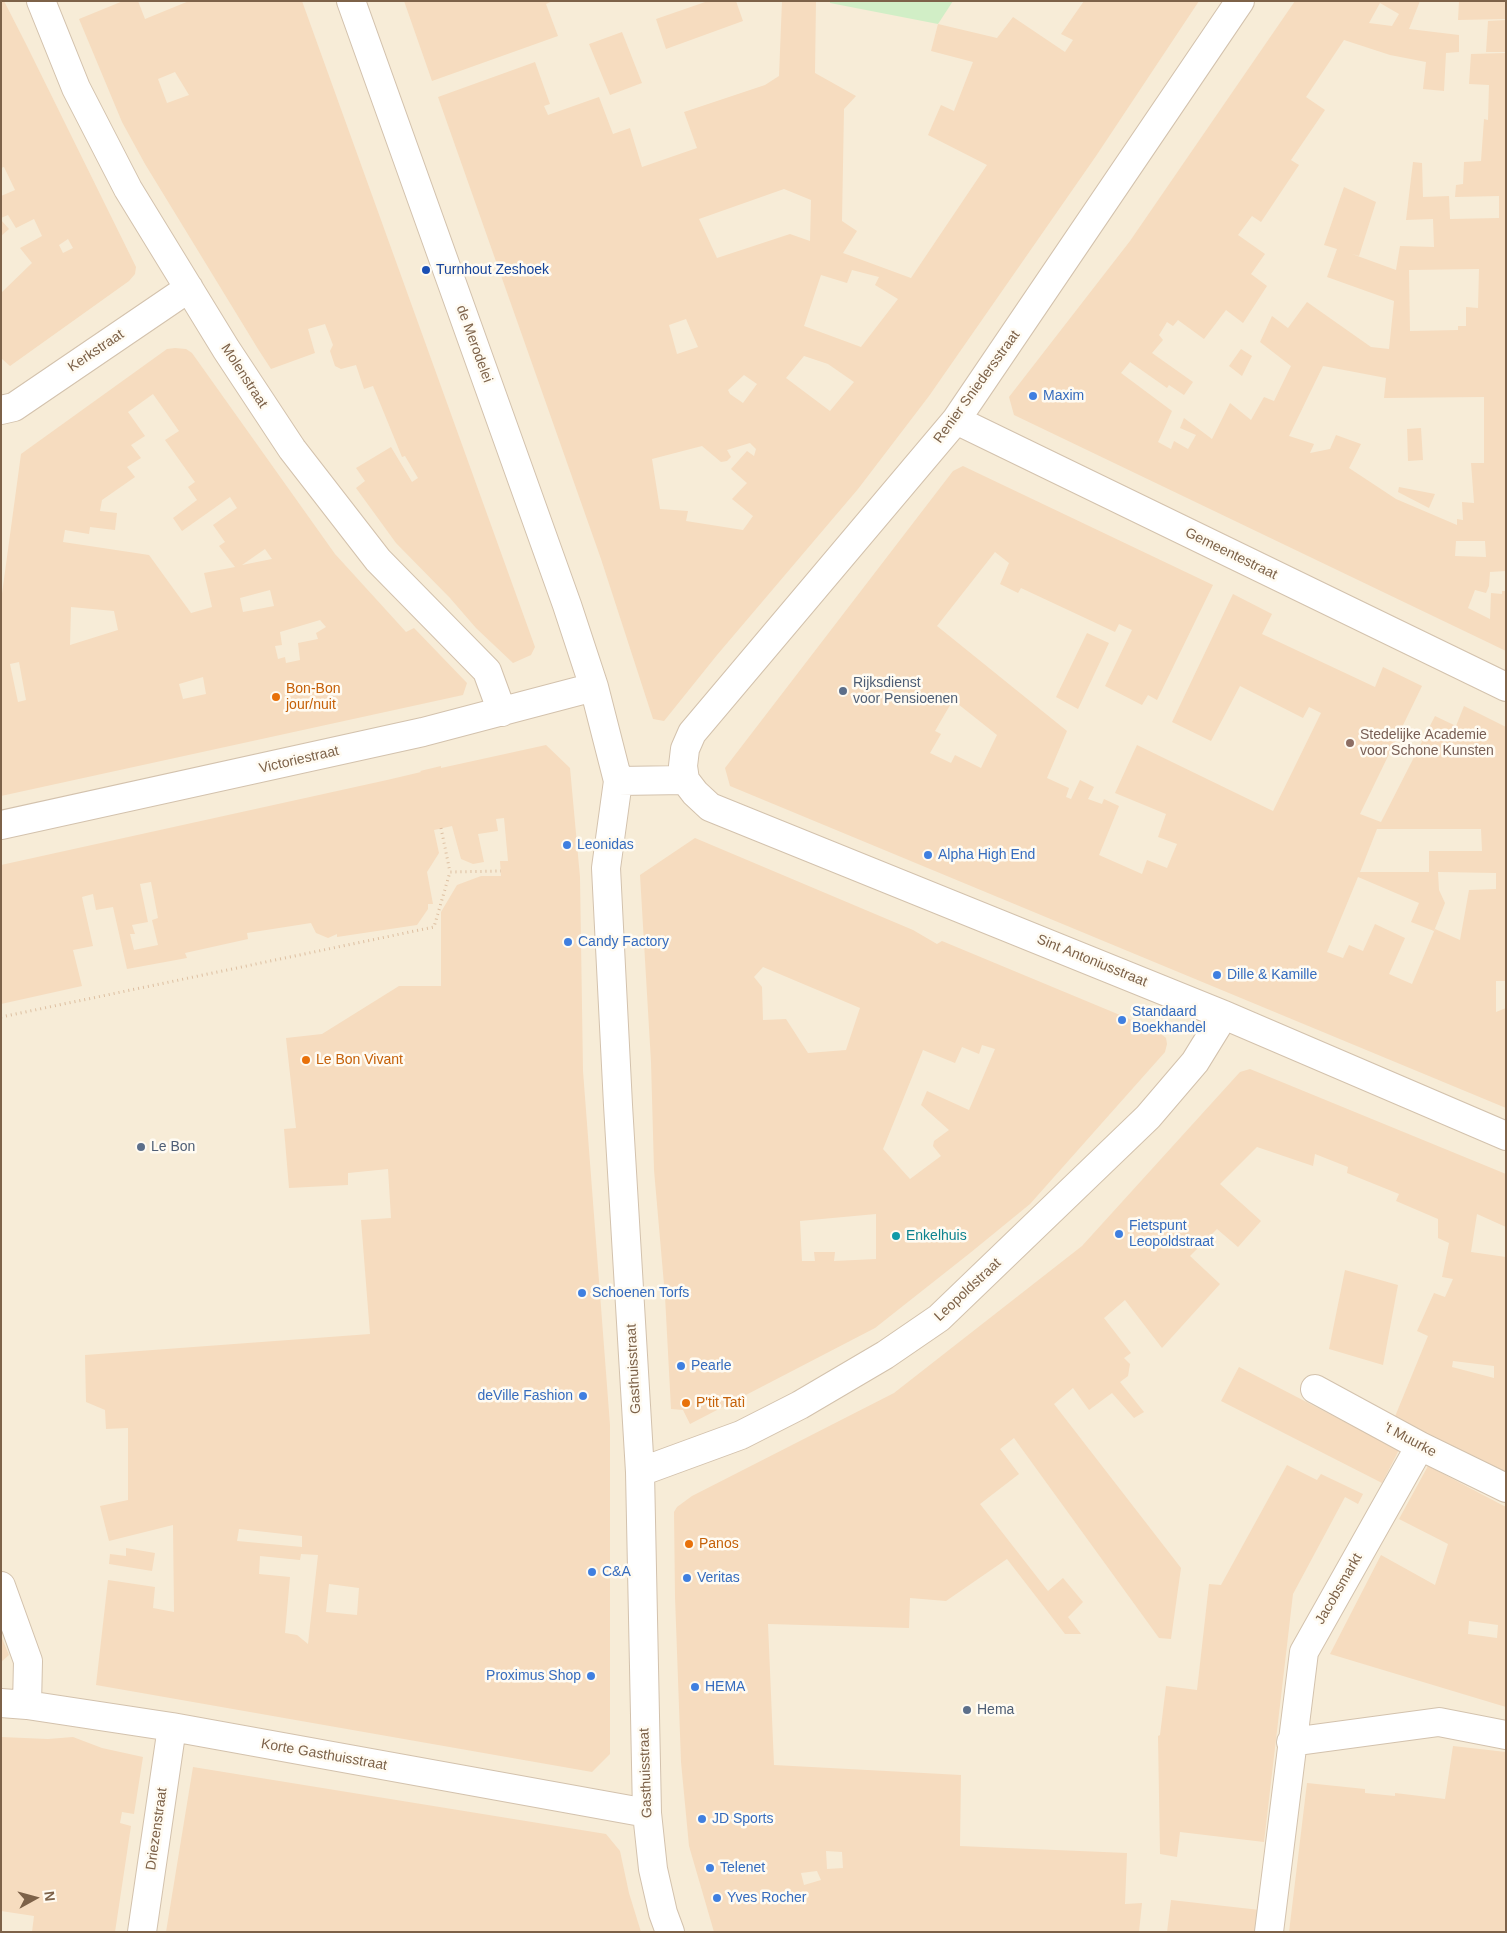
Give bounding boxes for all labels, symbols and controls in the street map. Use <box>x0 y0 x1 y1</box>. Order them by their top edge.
place label: Turnhout Zeshoek <box>436 262 549 278</box>
marker: Turnhout Zeshoek <box>420 264 432 276</box>
street label: de Merodelei <box>452 303 496 385</box>
street label: Kerkstraat <box>65 326 127 376</box>
street label: Renier Sniedersstraat <box>930 327 1024 447</box>
street label: Molenstraat <box>217 341 271 411</box>
place label: Maxim <box>1043 388 1084 404</box>
marker: Maxim <box>1027 390 1039 402</box>
street label: Gemeentestraat <box>1182 524 1280 584</box>
place label: Rijksdienst voor Pensioenen <box>853 675 958 708</box>
place label: Bon-Bon jour/nuit <box>286 681 340 714</box>
marker: Rijksdienst voor Pensioenen <box>837 685 849 697</box>
marker: Bon-Bon jour/nuit <box>270 691 282 703</box>
place label: Stedelijke Academie voor Schone Kunsten <box>1360 727 1494 760</box>
marker: Stedelijke Academie voor Schone Kunsten <box>1344 737 1356 749</box>
street label: Victoriestraat <box>257 743 341 777</box>
place label: Leonidas <box>577 837 634 853</box>
marker: Leonidas <box>561 839 573 851</box>
place label: Alpha High End <box>938 847 1035 863</box>
marker: Alpha High End <box>922 849 934 861</box>
street label: Sint Antoniusstraat <box>1034 931 1150 991</box>
place label: Candy Factory <box>578 934 669 950</box>
marker: Candy Factory <box>562 936 574 948</box>
place label: Dille & Kamille <box>1227 967 1317 983</box>
marker: Dille & Kamille <box>1211 969 1223 981</box>
place label: Standaard Boekhandel <box>1132 1004 1206 1036</box>
marker: Standaard Boekhandel <box>1116 1014 1128 1026</box>
place label: Le Bon Vivant <box>316 1052 403 1068</box>
marker: Le Bon Vivant <box>300 1054 312 1066</box>
place label: Le Bon <box>151 1139 195 1155</box>
marker: Le Bon <box>135 1141 147 1153</box>
place label: Fietspunt Leopoldstraat <box>1129 1218 1214 1250</box>
place label: Enkelhuis <box>906 1228 967 1244</box>
marker: Fietspunt Leopoldstraat <box>1113 1228 1125 1240</box>
marker: Enkelhuis <box>890 1230 902 1242</box>
street label: Leopoldstraat <box>931 1255 1005 1325</box>
place label: Schoenen Torfs <box>592 1285 689 1301</box>
marker: Schoenen Torfs <box>576 1287 588 1299</box>
street label: Gasthuisstraat <box>623 1323 645 1415</box>
place label: Pearle <box>691 1358 731 1374</box>
marker: Pearle <box>675 1360 687 1372</box>
place label: deVille Fashion <box>478 1388 573 1404</box>
marker: deVille Fashion <box>577 1390 589 1402</box>
place label: P'tit Tatì <box>696 1395 745 1411</box>
marker: P'tit Tatì <box>680 1397 692 1409</box>
street label: 't Muurke <box>1381 1419 1439 1461</box>
place label: Panos <box>699 1536 739 1552</box>
marker: Panos <box>683 1538 695 1550</box>
street label: Jacobsmarkt <box>1312 1550 1366 1628</box>
place label: C&A <box>602 1564 631 1580</box>
marker: C&A <box>586 1566 598 1578</box>
place label: Veritas <box>697 1570 740 1586</box>
marker: Veritas <box>681 1572 693 1584</box>
place label: Proximus Shop <box>486 1668 581 1684</box>
marker: Proximus Shop <box>585 1670 597 1682</box>
place label: HEMA <box>705 1679 745 1695</box>
marker: HEMA <box>689 1681 701 1693</box>
place label: Hema <box>977 1702 1014 1718</box>
marker: Hema <box>961 1704 973 1716</box>
street label: Gasthuisstraat <box>636 1728 656 1818</box>
street label: Korte Gasthuisstraat <box>260 1736 388 1774</box>
street label: Driezenstraat <box>143 1787 171 1871</box>
place label: JD Sports <box>712 1811 773 1827</box>
marker: JD Sports <box>696 1813 708 1825</box>
place label: Telenet <box>720 1860 765 1876</box>
marker: Telenet <box>704 1862 716 1874</box>
north arrow <box>10 1873 60 1923</box>
text: N <box>41 1890 58 1902</box>
place label: Yves Rocher <box>727 1890 806 1906</box>
marker: Yves Rocher <box>711 1892 723 1904</box>

